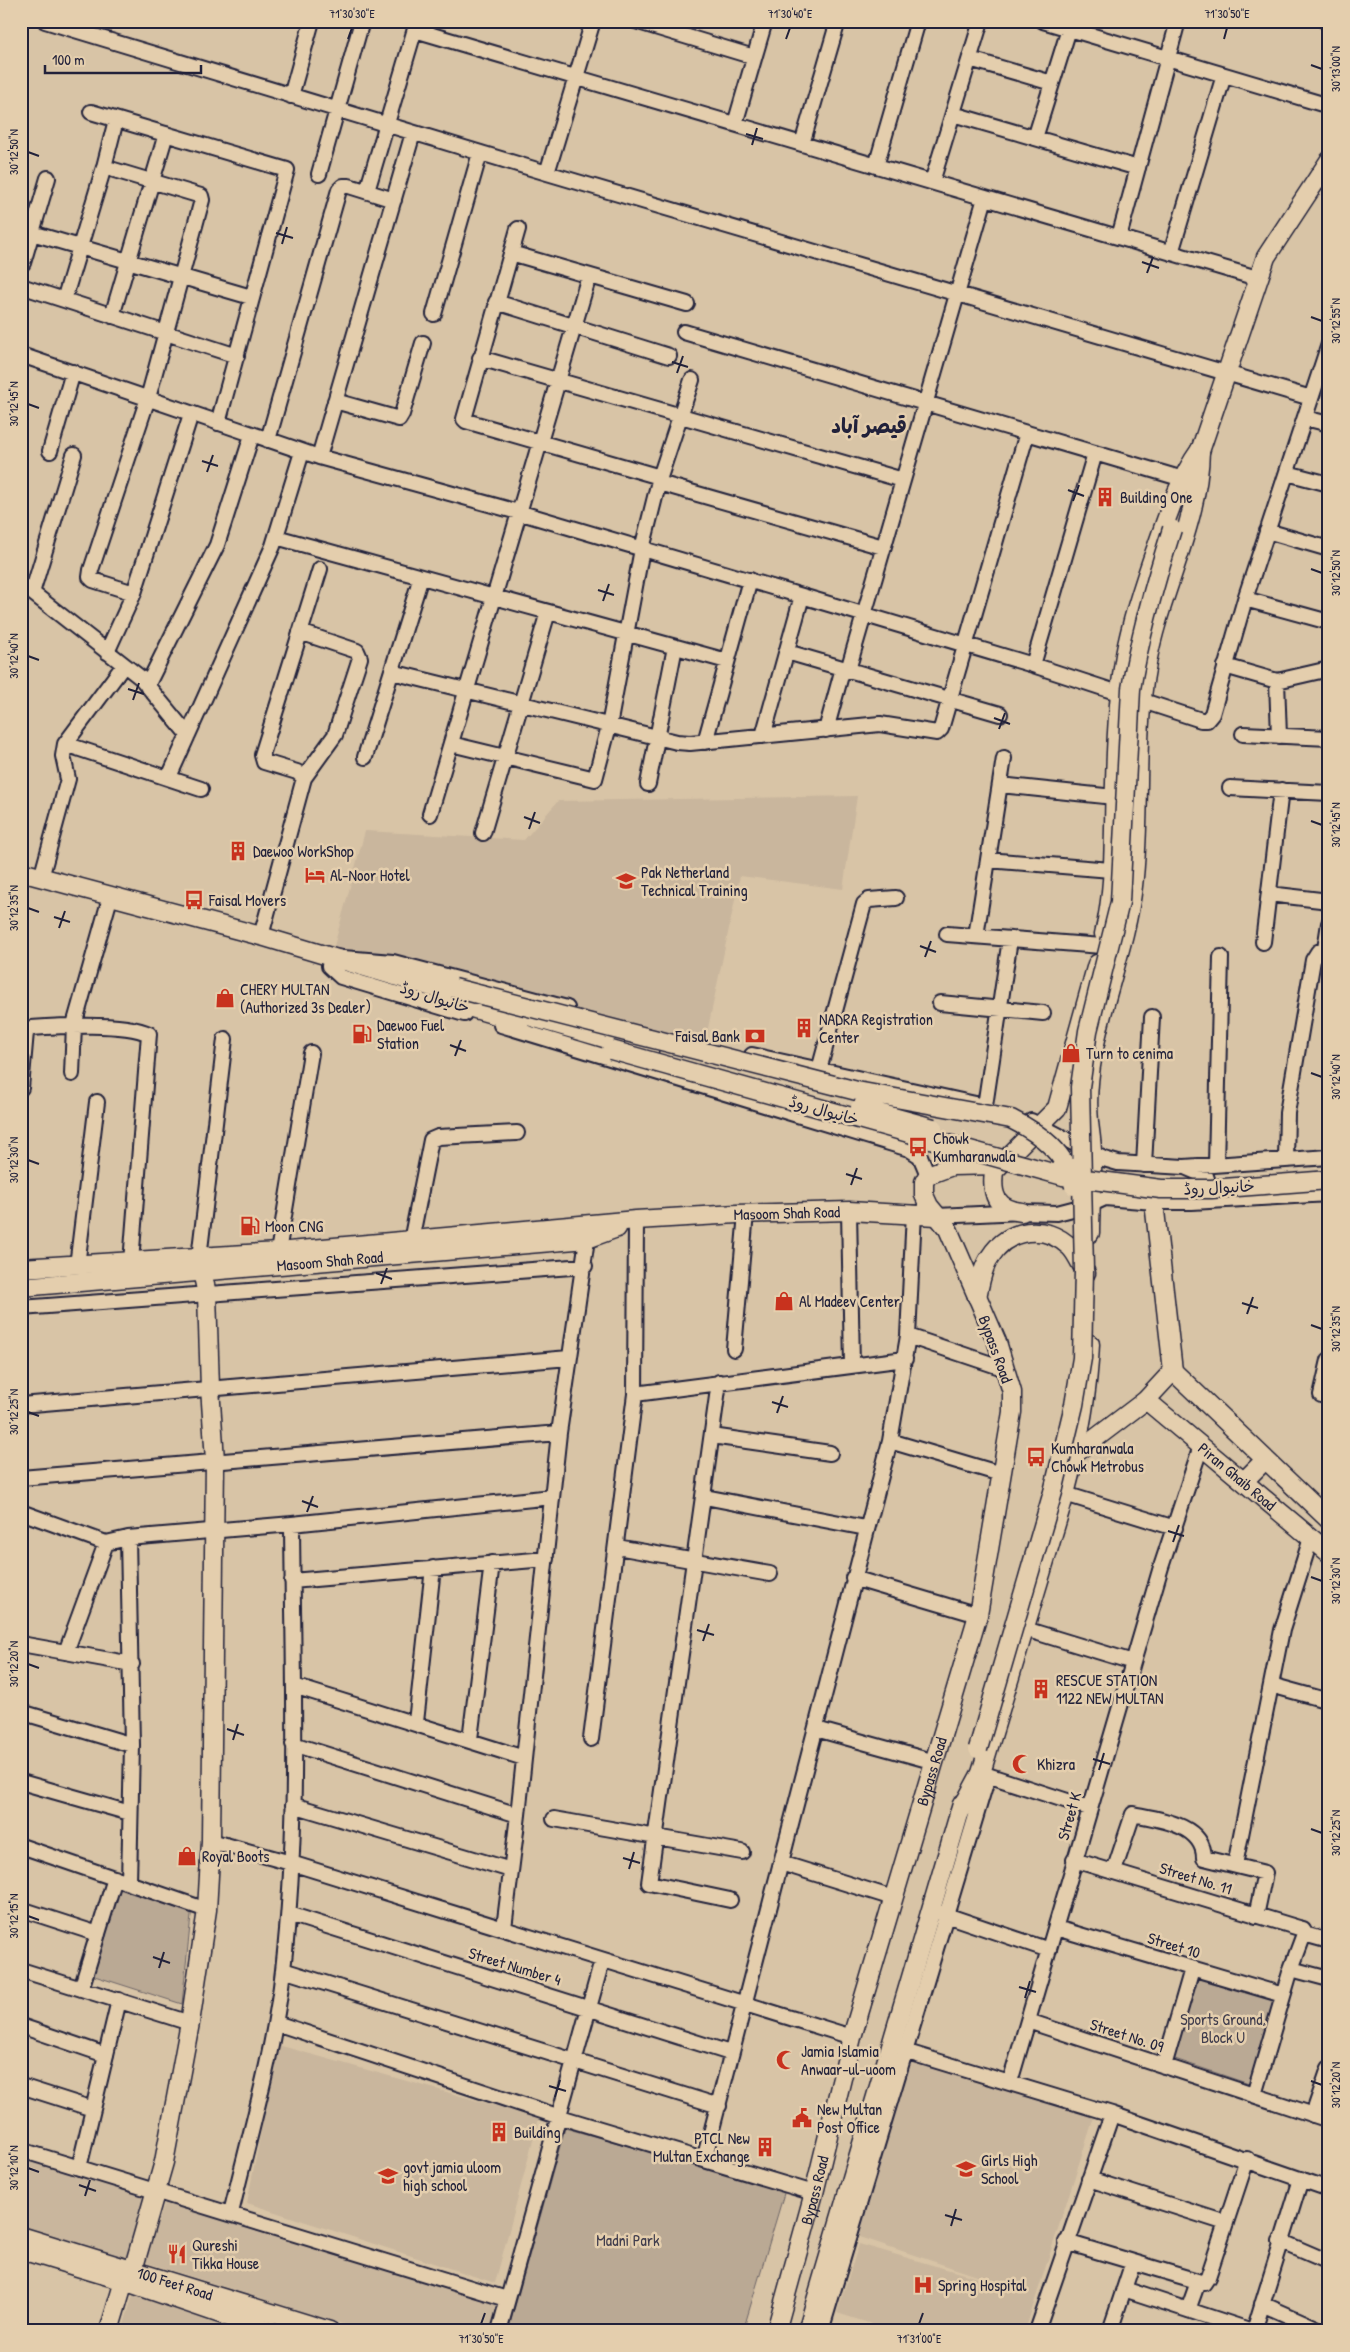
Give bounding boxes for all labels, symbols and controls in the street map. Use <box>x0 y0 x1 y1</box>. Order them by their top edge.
text: 71°30'30"E <box>329 5 375 22</box>
text: 71°30'40"E <box>768 5 813 22</box>
text: 71°30'50"E <box>1204 5 1250 22</box>
scale bar <box>45 42 201 74</box>
text: 30°13'00"N <box>1327 46 1344 92</box>
text: 100 m <box>52 49 85 70</box>
text: 30°12'50"N <box>5 129 22 175</box>
text: 30°12'55"N <box>1327 298 1344 344</box>
text: 30°12'45"N <box>5 381 22 427</box>
district label: قیصر آباد <box>831 411 907 440</box>
building icon: Building One <box>1094 486 1116 508</box>
place label: Building One <box>1120 486 1193 508</box>
text: 30°12'50"N <box>1327 550 1344 596</box>
text: 30°12'40"N <box>5 633 22 679</box>
text: 30°12'45"N <box>1327 802 1344 848</box>
building icon: Daewoo WorkShop <box>227 840 249 862</box>
place label: Daewoo WorkShop <box>253 840 354 862</box>
place label: Pak Netherland Technical Training <box>641 861 748 901</box>
hotel icon: Al-Noor Hotel <box>304 864 326 886</box>
place label: Al-Noor Hotel <box>330 864 411 886</box>
school or university icon: Pak Netherland Technical Training <box>615 870 637 892</box>
text: 30°12'35"N <box>5 885 22 931</box>
bus stop icon: Faisal Movers <box>183 889 205 911</box>
place label: Faisal Movers <box>208 889 286 911</box>
street label: خانیوال روڈ <box>398 976 472 1018</box>
place label: CHERY MULTAN (Authorized 3s Dealer) <box>240 978 371 1018</box>
shop icon: CHERY MULTAN (Authorized 3s Dealer) <box>214 987 236 1009</box>
place label: NADRA Registration Center <box>819 1008 933 1048</box>
place label: Daewoo Fuel Station <box>377 1014 445 1054</box>
building icon: NADRA Registration Center <box>793 1017 815 1039</box>
fuel station icon: Daewoo Fuel Station <box>351 1023 373 1045</box>
place label: Faisal Bank <box>675 1025 740 1047</box>
bank icon: Faisal Bank <box>744 1025 766 1047</box>
shop icon: Turn to cenima <box>1060 1042 1082 1064</box>
place label: Turn to cenima <box>1086 1042 1173 1064</box>
text: 30°12'40"N <box>1327 1054 1344 1100</box>
street label: خانیوال روڈ <box>787 1090 861 1130</box>
place label: Chowk Kumharanwala <box>933 1127 1016 1167</box>
bus stop icon: Chowk Kumharanwala <box>907 1136 929 1158</box>
text: 30°12'30"N <box>5 1137 22 1183</box>
street label: خانیوال روڈ <box>1183 1174 1255 1200</box>
street label: Masoom Shah Road <box>733 1200 840 1225</box>
fuel station icon: Moon CNG <box>239 1215 261 1237</box>
place label: Moon CNG <box>265 1215 324 1237</box>
street label: Masoom Shah Road <box>276 1245 384 1276</box>
shop icon: Al Madeev Center <box>773 1290 795 1312</box>
place label: Al Madeev Center <box>799 1290 900 1312</box>
text: 30°12'35"N <box>1327 1306 1344 1352</box>
street label: Bypass Road <box>974 1312 1018 1386</box>
text: 30°12'25"N <box>5 1389 22 1435</box>
place label: Kumharanwala Chowk Metrobus <box>1051 1437 1144 1477</box>
street label: Piran Ghaib Road <box>1194 1437 1281 1515</box>
bus stop icon: Kumharanwala Chowk Metrobus <box>1025 1446 1047 1468</box>
text: 30°12'30"N <box>1327 1558 1344 1604</box>
text: 30°12'20"N <box>5 1641 22 1687</box>
place label: RESCUE STATION 1122 NEW MULTAN <box>1056 1669 1163 1709</box>
building icon: RESCUE STATION 1122 NEW MULTAN <box>1030 1678 1052 1700</box>
street label: Bypass Road <box>911 1734 952 1808</box>
mosque icon: Khizra <box>1011 1753 1033 1775</box>
place label: Khizra <box>1037 1753 1075 1775</box>
street label: Street K <box>1052 1789 1087 1843</box>
text: 30°12'25"N <box>1327 1810 1344 1856</box>
shop icon: Royal Boots <box>176 1845 198 1867</box>
place label: Royal Boots <box>202 1845 269 1867</box>
street label: Street No. 11 <box>1157 1857 1235 1899</box>
text: 30°12'15"N <box>5 1894 22 1938</box>
street label: Street 10 <box>1145 1927 1203 1963</box>
street label: Street Number 4 <box>466 1942 564 1990</box>
park label: Sports Ground, Block U <box>1180 2008 1266 2048</box>
street label: Street No. 09 <box>1087 2013 1167 2057</box>
place label: Jamia Islamia Anwaar-ul-uoom <box>801 2040 896 2080</box>
mosque icon: Jamia Islamia Anwaar-ul-uoom <box>775 2049 797 2071</box>
text: 30°12'20"N <box>1327 2062 1344 2108</box>
place label: New Multan Post Office <box>817 2098 882 2138</box>
public building icon: New Multan Post Office <box>791 2107 813 2129</box>
building icon: Building <box>488 2121 510 2143</box>
place label: Building <box>514 2121 561 2143</box>
place label: PTCL New Multan Exchange <box>653 2127 751 2167</box>
building icon: PTCL New Multan Exchange <box>754 2136 776 2158</box>
text: 30°12'10"N <box>5 2145 22 2191</box>
place label: Girls High School <box>981 2149 1038 2189</box>
street label: Bypass Road <box>795 2153 834 2227</box>
place label: govt jamia uloom high school <box>403 2156 501 2196</box>
school or university icon: Girls High School <box>955 2158 977 2180</box>
school or university icon: govt jamia uloom high school <box>377 2165 399 2187</box>
park label: Madni Park <box>596 2229 660 2251</box>
place label: Qureshi Tikka House <box>192 2234 260 2274</box>
restaurant icon: Qureshi Tikka House <box>166 2243 188 2265</box>
street label: 100 Feet Road <box>134 2261 215 2305</box>
hospital icon: Spring Hospital <box>912 2274 934 2296</box>
place label: Spring Hospital <box>938 2274 1027 2296</box>
text: 71°30'50"E <box>458 2330 504 2347</box>
text: 71°31'00"E <box>897 2330 942 2347</box>

